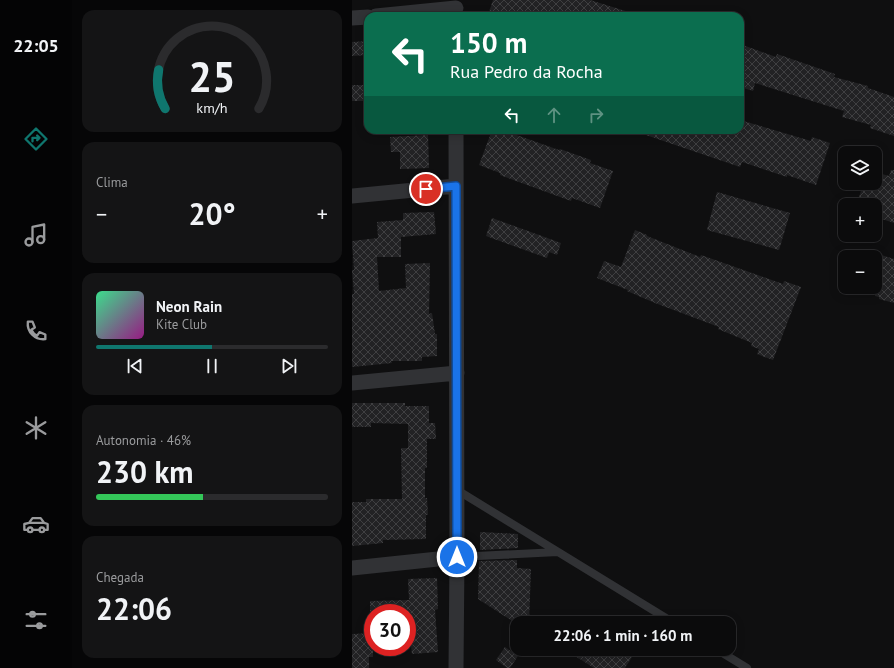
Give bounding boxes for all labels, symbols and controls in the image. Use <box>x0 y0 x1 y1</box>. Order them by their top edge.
text: 150 m <box>450 24 527 61</box>
icon: left <box>384 28 436 80</box>
text: 22:05 <box>13 34 59 57</box>
text: 25 <box>188 50 236 103</box>
text: Rua Pedro da Rocha <box>450 60 603 83</box>
text: km/h <box>196 97 228 116</box>
icon: left <box>501 104 523 126</box>
icon: ahead <box>543 104 565 126</box>
icon: right <box>585 104 607 126</box>
icon: directions <box>22 125 50 153</box>
map controls <box>838 146 882 294</box>
button: layers <box>838 146 882 190</box>
pin <box>409 172 443 206</box>
text: Clima <box>96 174 128 191</box>
icon: arrive <box>415 178 437 200</box>
text: 20° <box>188 194 236 233</box>
button: + <box>838 198 882 242</box>
text: − <box>96 200 107 228</box>
text: + <box>317 200 328 228</box>
icon: music <box>22 221 50 249</box>
button: − <box>838 250 882 294</box>
text: Neon Rain <box>156 297 222 316</box>
text: Kite Club <box>156 316 207 333</box>
icon: phone <box>22 317 50 345</box>
icon: previous <box>124 355 146 377</box>
icon: pause <box>201 355 223 377</box>
icon: next <box>278 355 300 377</box>
icon: climate <box>22 414 50 442</box>
text: Autonomia · 46% <box>96 432 191 449</box>
text: 230 km <box>96 452 194 491</box>
icon: car <box>22 510 50 538</box>
position arrow <box>436 536 478 578</box>
text: Chegada <box>96 569 144 586</box>
text: 22:06 <box>96 589 172 628</box>
speed limit sign: 30 <box>364 604 416 656</box>
icon: filters <box>22 606 50 634</box>
text: 22:06 · 1 min · 160 m <box>554 626 692 645</box>

